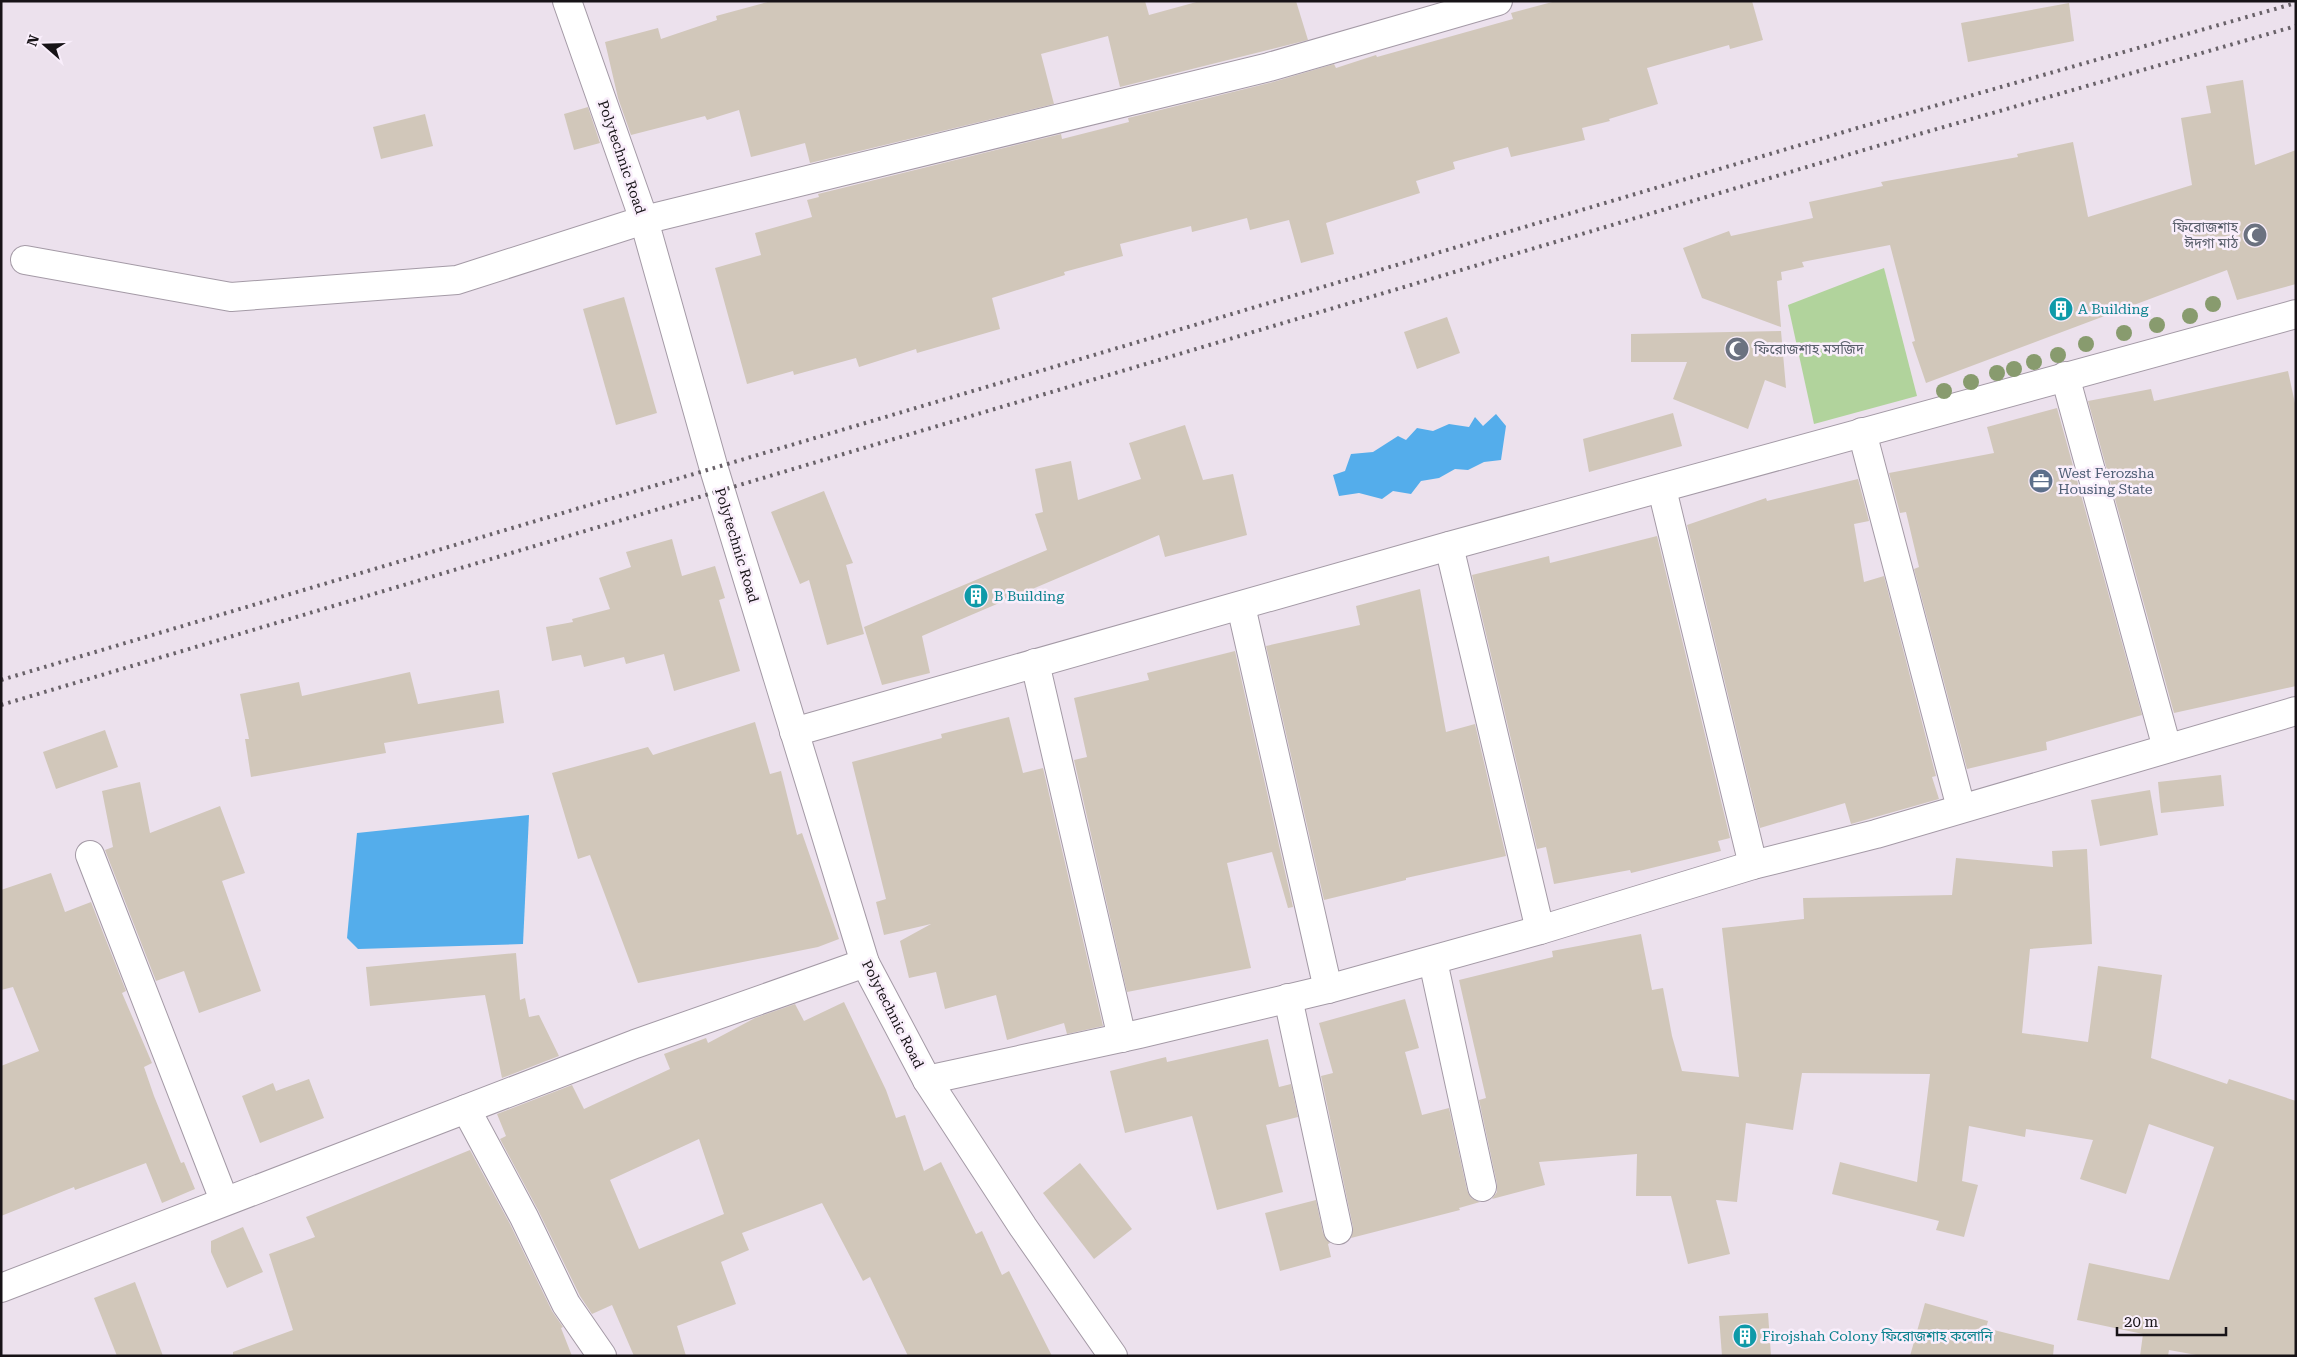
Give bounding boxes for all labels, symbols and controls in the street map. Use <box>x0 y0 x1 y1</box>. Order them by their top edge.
north arrow <box>20 20 70 70</box>
text: N <box>23 33 42 48</box>
street label: Polytechnic Road <box>595 98 649 216</box>
place label: ফিরোজশাহ ঈদগা মাঠ <box>2172 219 2239 251</box>
mosque icon: ফিরোজশাহ ঈদগা মাঠ <box>2242 222 2268 248</box>
building icon: A Building <box>2048 296 2074 322</box>
place label: A Building <box>2078 301 2149 317</box>
mosque icon: ফিরোজশাহ মসজিদ <box>1724 336 1750 362</box>
place label: ফিরোজশাহ মসজিদ <box>1753 341 1864 357</box>
place label: West Ferozsha Housing State <box>2058 465 2155 497</box>
office icon: West Ferozsha Housing State <box>2028 468 2054 494</box>
street label: Polytechnic Road <box>712 486 762 604</box>
building icon: B Building <box>963 583 989 609</box>
place label: B Building <box>994 588 1064 604</box>
street label: Polytechnic Road <box>859 957 927 1071</box>
scale bar <box>2117 1304 2226 1336</box>
text: 20 m <box>2124 1313 2159 1331</box>
building icon: Firojshah Colony ফিরোজশাহ কলোনি <box>1732 1323 1758 1349</box>
place label: Firojshah Colony ফিরোজশাহ কলোনি <box>1762 1328 1993 1344</box>

